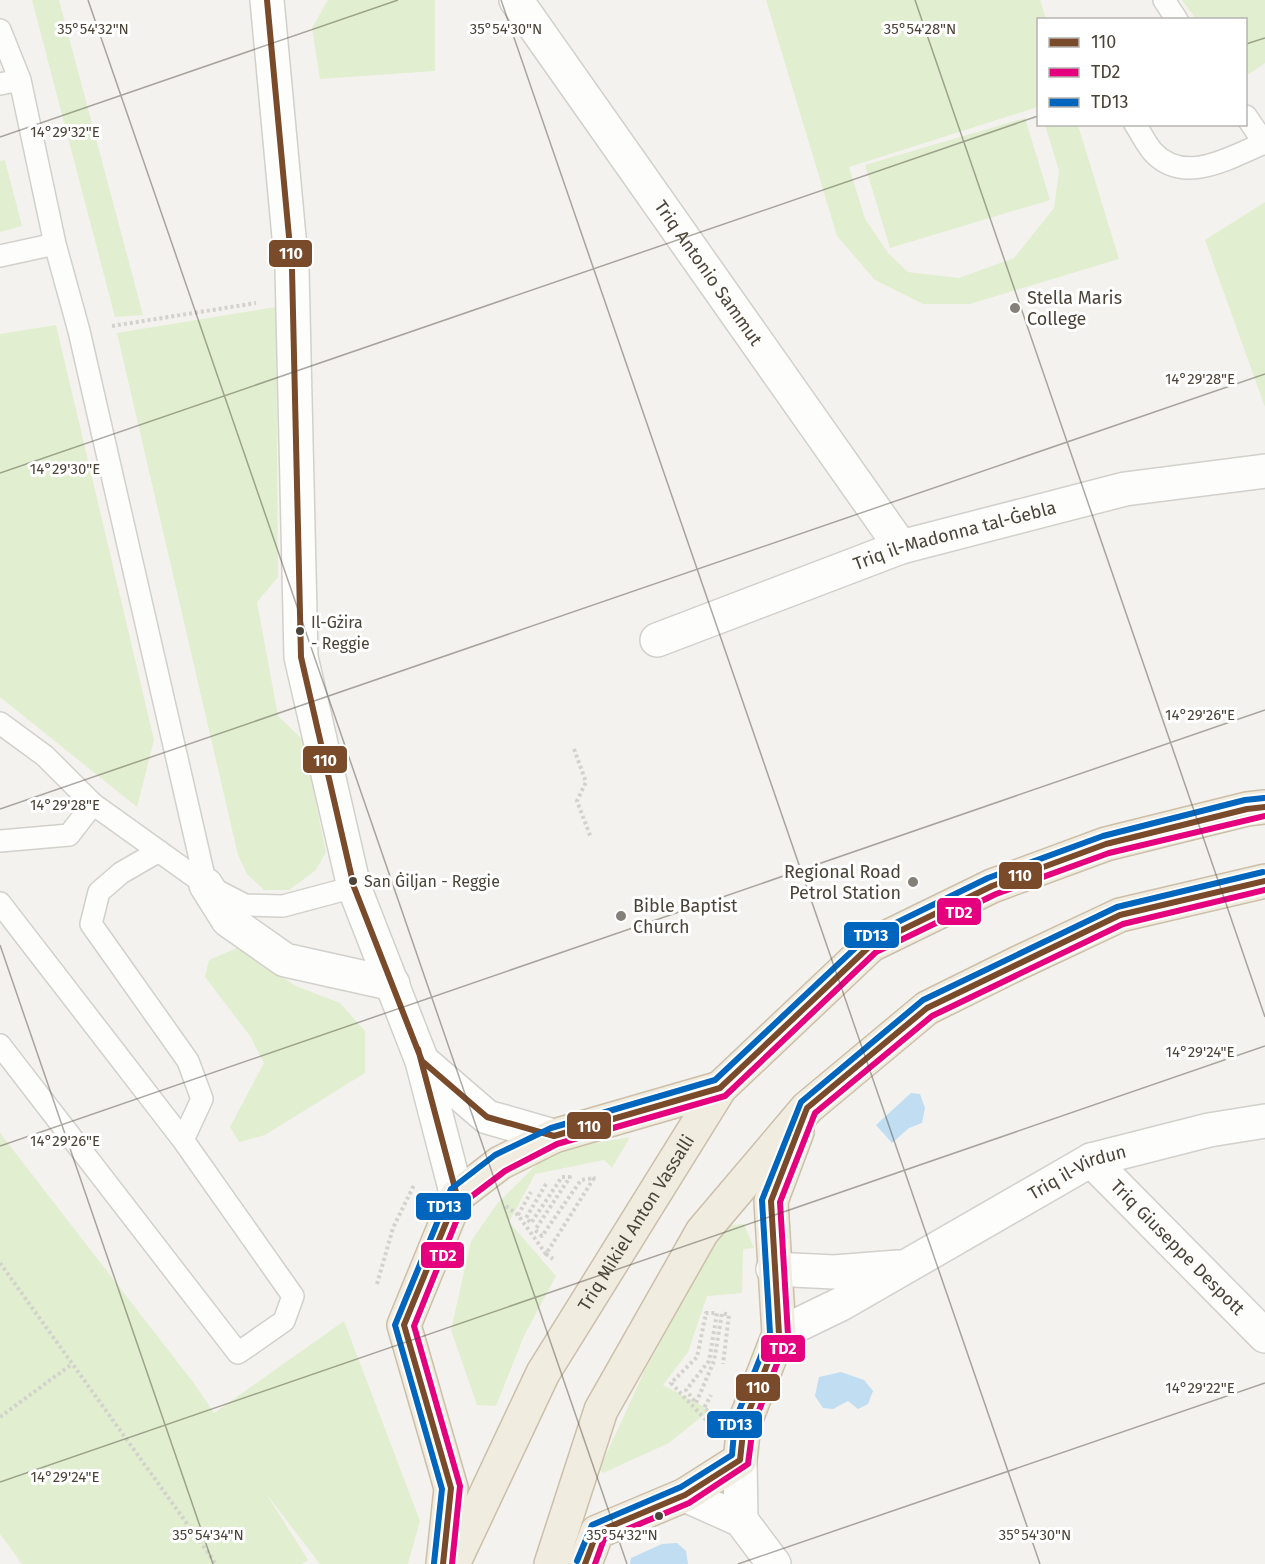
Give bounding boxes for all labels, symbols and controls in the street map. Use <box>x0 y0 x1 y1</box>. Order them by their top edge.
legend <box>1037 18 1247 126</box>
text: 35°54'32"N <box>57 20 129 38</box>
text: 35°54'30"N <box>470 20 542 38</box>
text: 35°54'28"N <box>884 20 956 38</box>
text: 110 <box>1091 31 1116 53</box>
text: TD2 <box>1091 61 1120 83</box>
text: TD13 <box>1091 91 1128 113</box>
text: 14°29'32"E <box>30 123 100 141</box>
street label: Triq Antonio Sammut <box>650 196 767 350</box>
line badge: 110 <box>268 239 313 268</box>
text: 110 <box>279 244 303 263</box>
place label: Stella Maris College <box>1027 287 1122 330</box>
marker: Stella Maris College <box>1008 301 1022 315</box>
text: 14°29'28"E <box>1165 370 1235 388</box>
text: 14°29'30"E <box>30 460 100 478</box>
street label: Triq il-Madonna tal-Ġebla <box>850 496 1058 575</box>
place label: Il-Gżira - Reggie <box>311 613 370 653</box>
marker: Il-Gżira - Reggie <box>294 625 306 637</box>
text: 14°29'26"E <box>1165 706 1235 724</box>
line badge: 110 <box>302 745 348 774</box>
text: 110 <box>313 751 337 770</box>
text: 14°29'28"E <box>30 796 100 814</box>
place label: Regional Road Petrol Station <box>784 861 901 904</box>
line badge: 110 <box>998 861 1043 890</box>
text: 110 <box>1008 866 1032 885</box>
place label: San Ġiljan - Reggie <box>364 871 500 891</box>
marker: San Ġiljan - Reggie <box>347 875 359 887</box>
marker: Regional Road Petrol Station <box>906 875 920 889</box>
place label: Bible Baptist Church <box>633 895 738 938</box>
line badge: TD2 <box>936 897 982 926</box>
text: TD2 <box>946 903 972 922</box>
marker: Bible Baptist Church <box>614 909 628 923</box>
line badge: TD13 <box>843 921 900 949</box>
text: TD13 <box>854 926 888 945</box>
text: 14°29'24"E <box>1165 1043 1235 1061</box>
line badge: 110 <box>566 1111 612 1140</box>
text: 110 <box>577 1117 601 1136</box>
street label: Triq Mikiel Anton Vassalli <box>573 1131 699 1315</box>
text: 14°29'26"E <box>30 1132 100 1150</box>
street label: Triq il-Virdun <box>1024 1140 1129 1205</box>
street label: Triq Giuseppe Despott <box>1106 1175 1249 1320</box>
line badge: TD13 <box>415 1192 472 1221</box>
text: TD13 <box>427 1197 461 1216</box>
line badge: TD2 <box>420 1241 465 1269</box>
text: TD2 <box>430 1246 456 1265</box>
line badge: TD2 <box>760 1334 806 1363</box>
text: TD2 <box>770 1339 796 1358</box>
line badge: 110 <box>735 1373 781 1402</box>
text: 110 <box>746 1378 770 1397</box>
text: 14°29'22"E <box>1165 1379 1235 1397</box>
line badge: TD13 <box>706 1410 763 1439</box>
text: TD13 <box>718 1415 752 1434</box>
text: 14°29'24"E <box>30 1468 100 1486</box>
unlabelled marker <box>653 1510 665 1522</box>
text: 35°54'34"N <box>172 1526 244 1544</box>
text: 35°54'32"N <box>586 1526 658 1544</box>
text: 35°54'30"N <box>999 1526 1071 1544</box>

